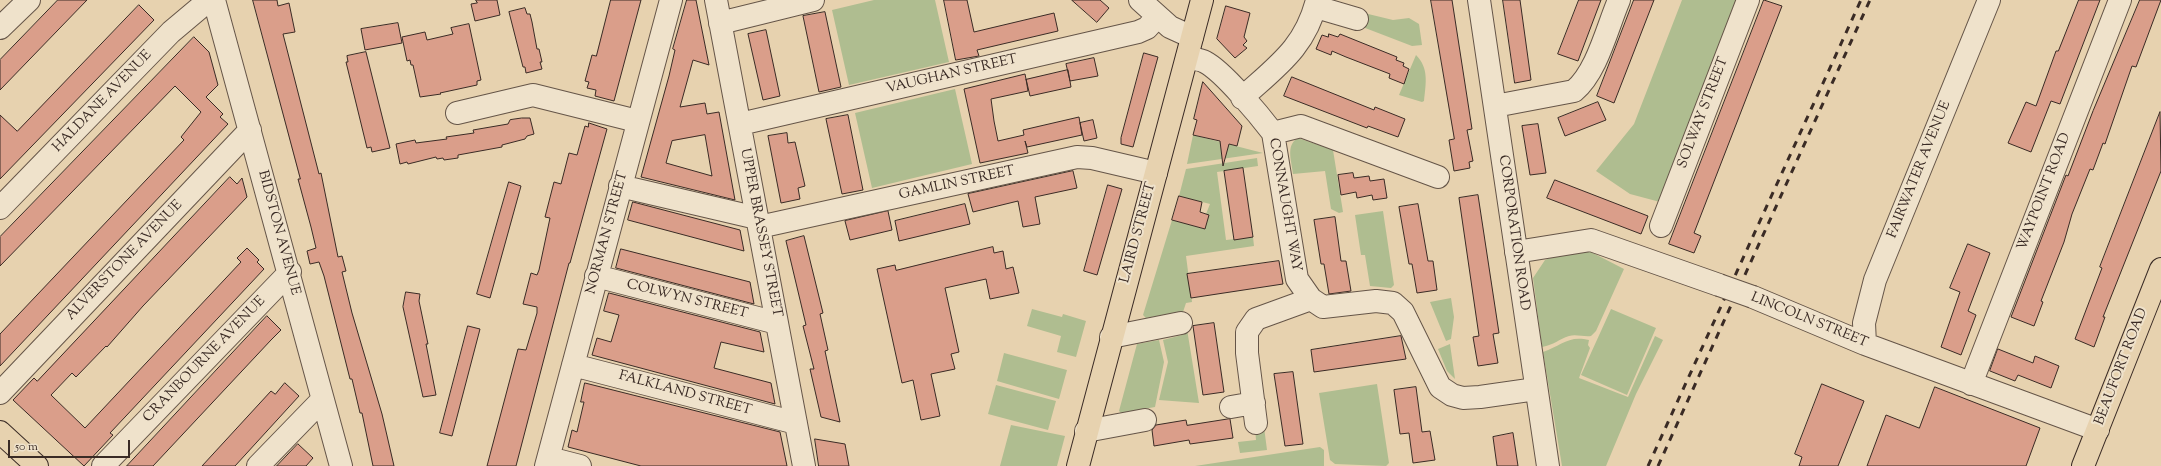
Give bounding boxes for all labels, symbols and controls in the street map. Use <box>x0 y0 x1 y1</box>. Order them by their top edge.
street label: HALDANE AVENUE <box>50 47 156 157</box>
street label: VAUGHAN STREET <box>885 52 1019 98</box>
street label: SOLWAY STREET <box>1675 55 1733 171</box>
street label: FAIRWATER AVENUE <box>1885 99 1955 241</box>
street label: WAYPOINT ROAD <box>2015 131 2075 253</box>
street label: CONNAUGHT WAY <box>1264 137 1304 273</box>
street label: UPPER BRASSEY STREET <box>735 147 785 319</box>
street label: CORPORATION ROAD <box>1494 154 1532 312</box>
street label: GAMLIN STREET <box>898 164 1016 204</box>
street label: BIDSTON AVENUE <box>253 169 303 297</box>
street label: NORMAN STREET <box>584 170 632 296</box>
street label: LAIRD STREET <box>1117 181 1161 285</box>
street label: ALVERSTONE AVENUE <box>63 197 187 325</box>
street label: COLWYN STREET <box>624 277 750 323</box>
street label: LINCOLN STREET <box>1748 290 1870 352</box>
street label: CRANBOURNE AVENUE <box>140 293 270 427</box>
street label: BEAUFORT ROAD <box>2092 306 2152 428</box>
street label: FALKLAND STREET <box>617 368 753 420</box>
scale bar <box>10 432 132 458</box>
text: 50 m <box>15 438 38 456</box>

